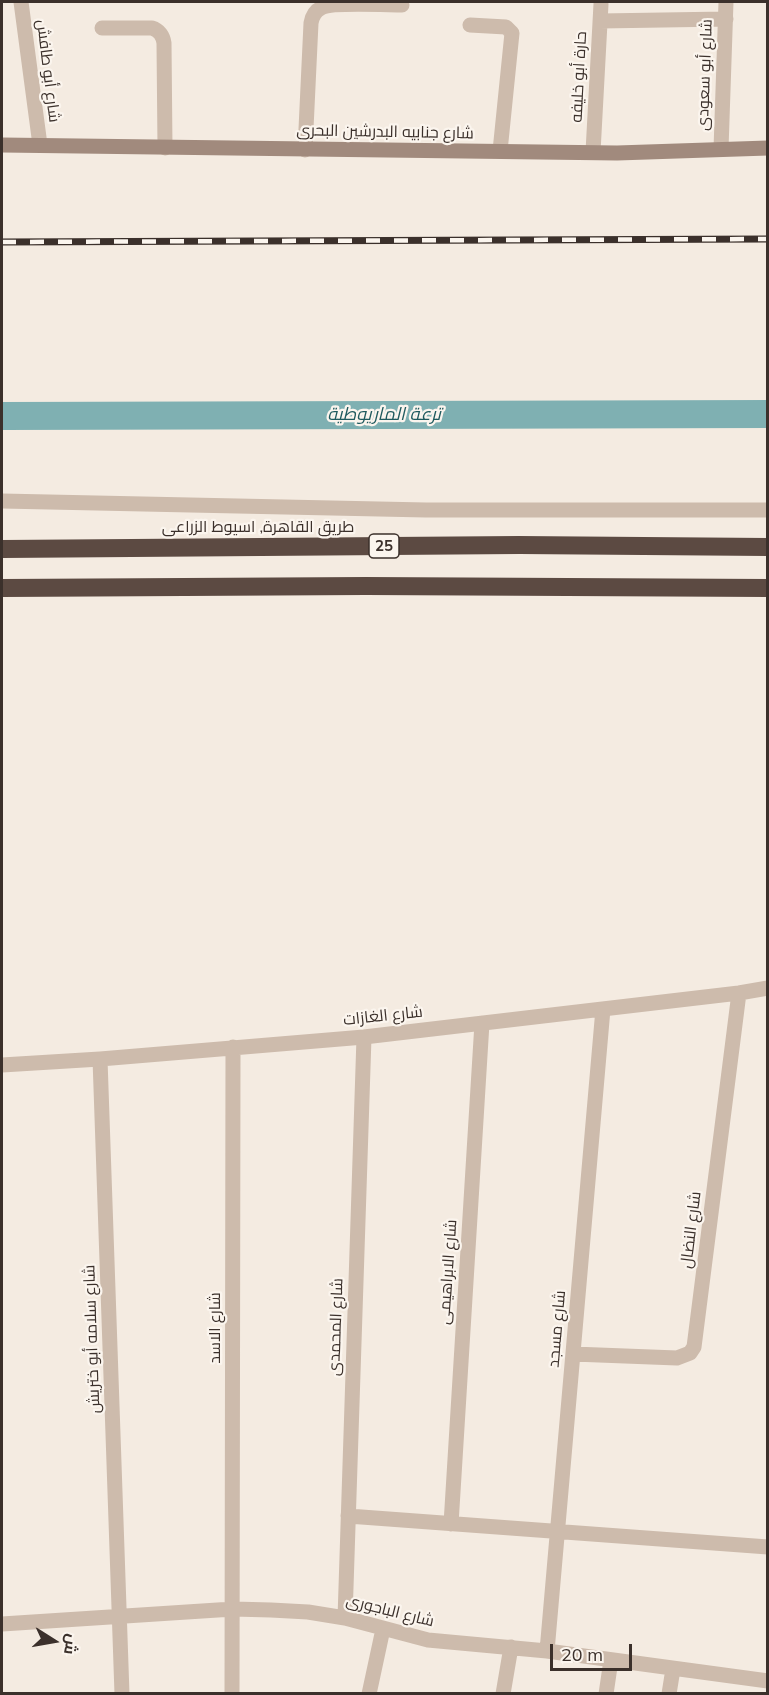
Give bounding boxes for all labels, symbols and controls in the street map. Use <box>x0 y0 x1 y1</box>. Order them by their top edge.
street label: شارع أبو طافش <box>32 18 64 124</box>
street label: شارع أبو سعودى <box>693 19 717 131</box>
street label: حارة أبو خليفه <box>567 31 591 123</box>
street label: شارع جنابيه البدرشين البحرى <box>296 121 474 143</box>
water label: ترعة الماريوطية <box>327 404 441 426</box>
street label: طريق القاهرة, اسيوط الزراعى <box>162 517 354 537</box>
road number: 25 <box>369 534 399 558</box>
street label: شارع الغازات <box>342 1002 424 1030</box>
street label: شارع النضال <box>677 1190 705 1270</box>
street label: شارع الابراهيمى <box>435 1219 461 1325</box>
street label: شارع سلامه أبو ختريش <box>80 1264 104 1414</box>
street label: شارع المحمدى <box>325 1278 347 1376</box>
street label: شارع مسجد <box>544 1290 570 1368</box>
street label: شارع الاسد <box>205 1292 225 1364</box>
street label: شارع الباجورى <box>344 1591 436 1631</box>
north arrow <box>24 1611 84 1671</box>
text: ش <box>60 1632 83 1656</box>
scale bar <box>553 1632 636 1670</box>
text: 20 m <box>561 1643 603 1666</box>

